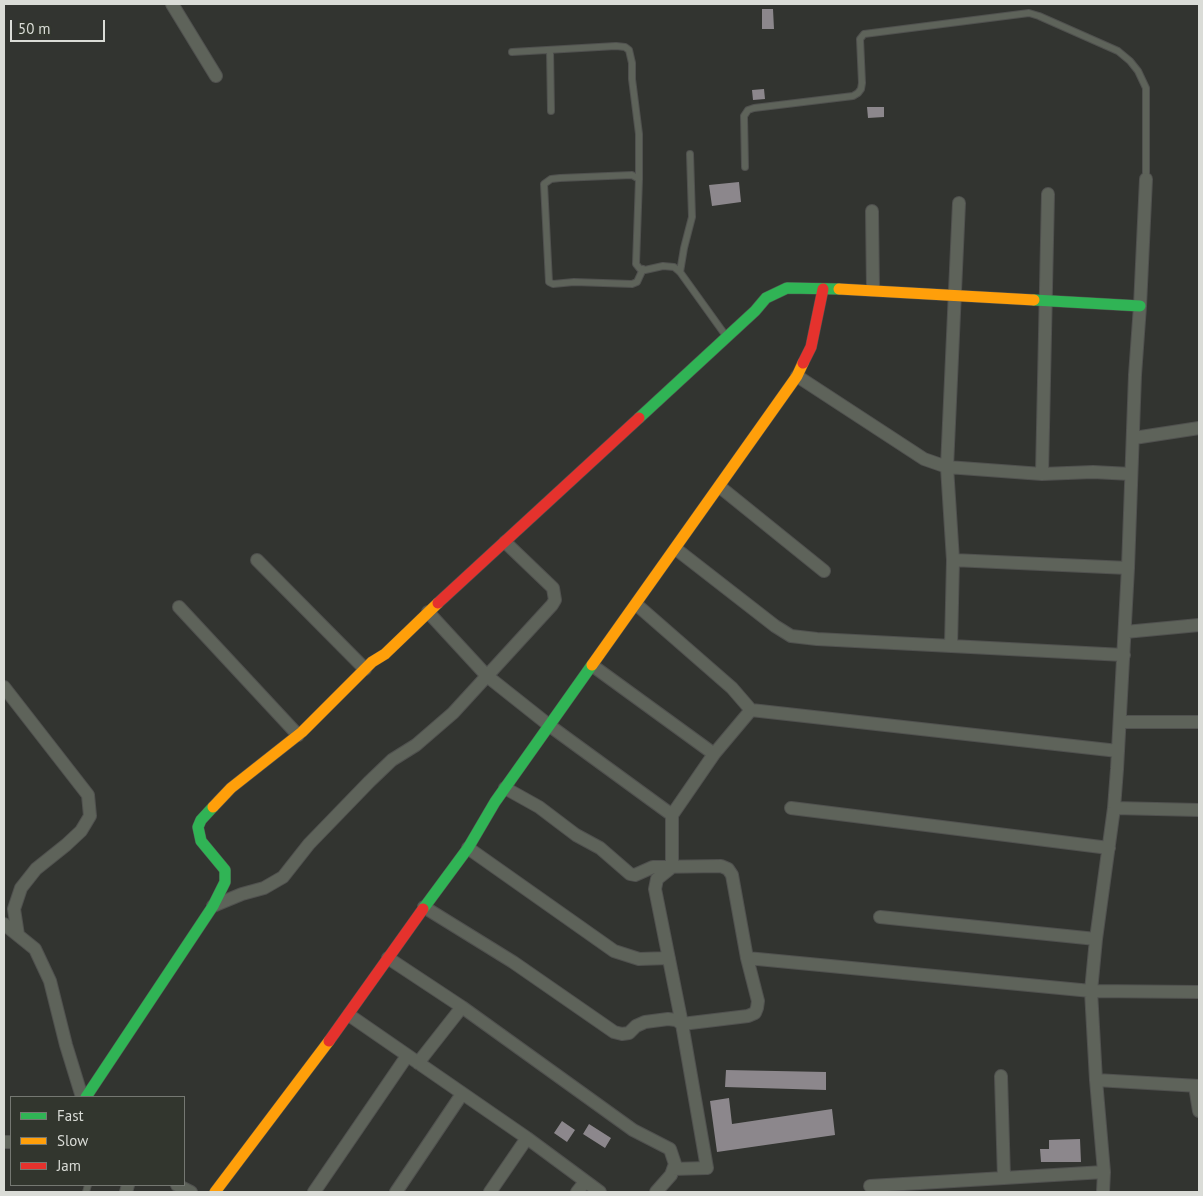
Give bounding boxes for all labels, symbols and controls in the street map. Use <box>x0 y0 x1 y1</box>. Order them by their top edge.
scale bar <box>12 10 108 42</box>
text: 50 m <box>18 19 51 38</box>
legend <box>10 1096 185 1186</box>
text: Fast <box>57 1106 84 1125</box>
text: Slow <box>57 1131 88 1150</box>
text: Jam <box>57 1156 81 1175</box>

